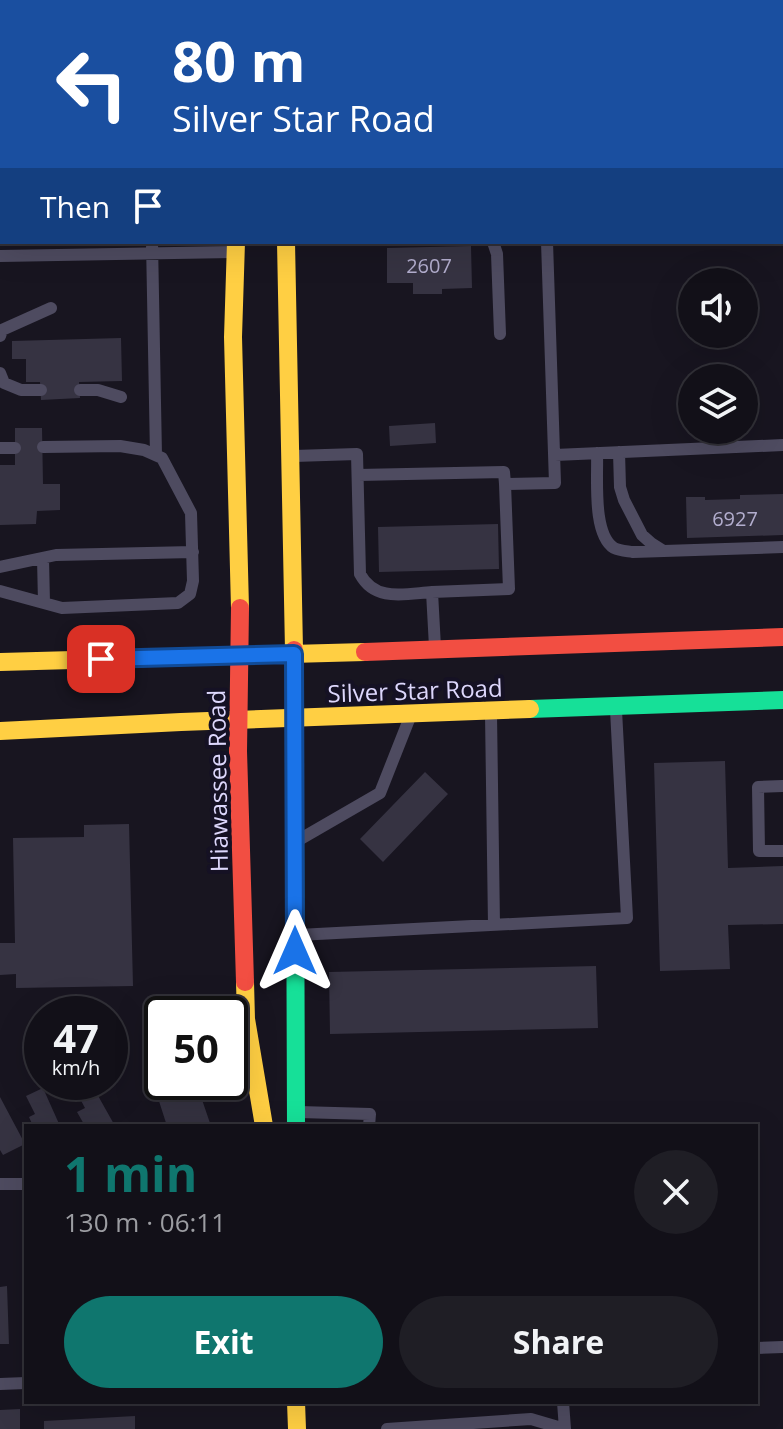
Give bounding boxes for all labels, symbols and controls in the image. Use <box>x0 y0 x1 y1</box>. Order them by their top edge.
text: 80 m <box>172 22 306 98</box>
icon: left <box>40 32 144 136</box>
text: Silver Star Road <box>172 94 435 143</box>
icon: arrive <box>126 184 170 228</box>
text: Then <box>40 186 110 227</box>
house number: 2607 <box>406 252 452 279</box>
map controls <box>678 268 758 444</box>
button: sound <box>678 268 758 348</box>
button: layers <box>678 364 758 444</box>
house number: 6927 <box>712 505 758 532</box>
pin <box>67 625 135 693</box>
icon: arrive <box>79 637 123 681</box>
street label: Silver Star Road <box>327 670 503 710</box>
street label: Hiawassee Road <box>199 690 235 872</box>
position arrow <box>253 909 337 993</box>
speed limit sign: 50 <box>144 996 248 1100</box>
text: 47 <box>53 1010 99 1065</box>
text: km/h <box>52 1054 100 1081</box>
text: 1 min <box>64 1141 197 1206</box>
button: close <box>634 1150 718 1234</box>
text: 130 m · 06:11 <box>64 1204 226 1240</box>
button: Exit <box>64 1296 383 1388</box>
button: Share <box>399 1296 718 1388</box>

